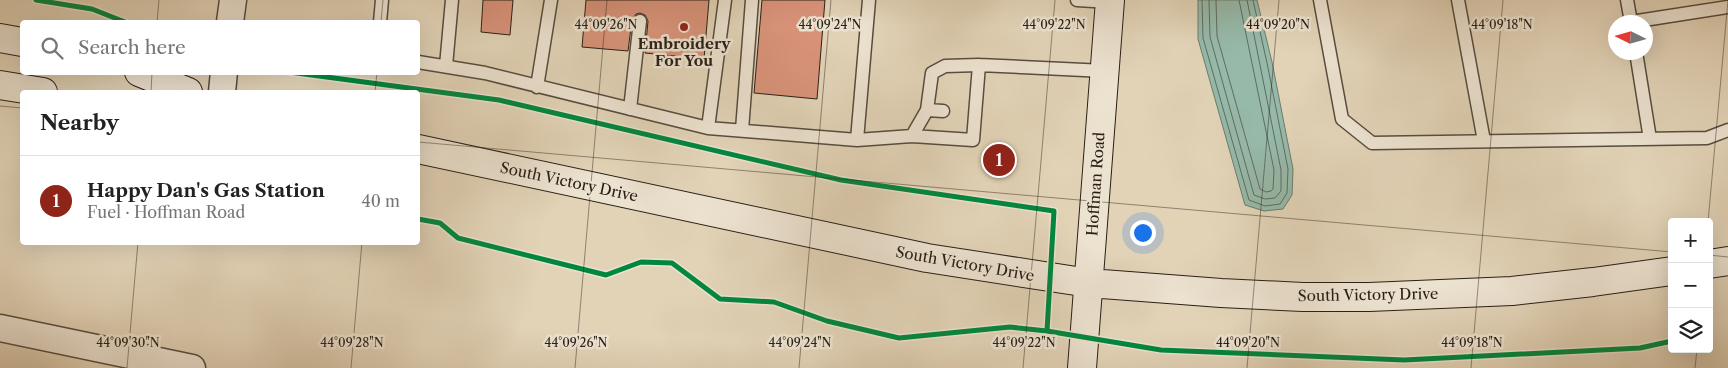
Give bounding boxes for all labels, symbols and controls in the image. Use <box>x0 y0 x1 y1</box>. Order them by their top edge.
north arrow <box>1608 15 1653 60</box>
text: 44°09'26"N <box>574 17 638 32</box>
text: 44°09'24"N <box>798 17 862 32</box>
text: 44°09'22"N <box>1022 17 1086 32</box>
text: 44°09'20"N <box>1246 17 1310 32</box>
text: 44°09'18"N <box>1471 17 1533 32</box>
search box <box>20 20 420 75</box>
marker: Embroidery For You <box>678 21 690 33</box>
icon: search <box>38 34 66 62</box>
place label: Embroidery For You <box>637 34 731 70</box>
text: Search here <box>78 36 186 59</box>
text: Nearby <box>40 110 119 135</box>
street label: Hoffman Road <box>1082 131 1109 237</box>
pin: 1 <box>983 141 1015 179</box>
street label: South Victory Drive <box>498 158 640 205</box>
text: Happy Dan's Gas Station <box>87 179 325 202</box>
text: 1 <box>52 191 60 211</box>
text: 40 m <box>361 191 400 211</box>
text: Fuel · Hoffman Road <box>87 202 245 222</box>
map controls <box>1668 218 1713 353</box>
button: + <box>1668 218 1713 263</box>
your location <box>1130 220 1156 246</box>
street label: South Victory Drive <box>894 242 1036 285</box>
button: − <box>1668 263 1713 308</box>
street label: South Victory Drive <box>1298 284 1438 305</box>
button: layers <box>1668 308 1713 353</box>
text: 44°09'30"N <box>96 335 160 350</box>
text: 44°09'28"N <box>320 335 384 350</box>
text: 44°09'26"N <box>544 335 608 350</box>
text: 44°09'24"N <box>768 335 832 350</box>
text: 44°09'22"N <box>992 335 1056 350</box>
text: 44°09'20"N <box>1216 335 1280 350</box>
text: 44°09'18"N <box>1441 335 1503 350</box>

